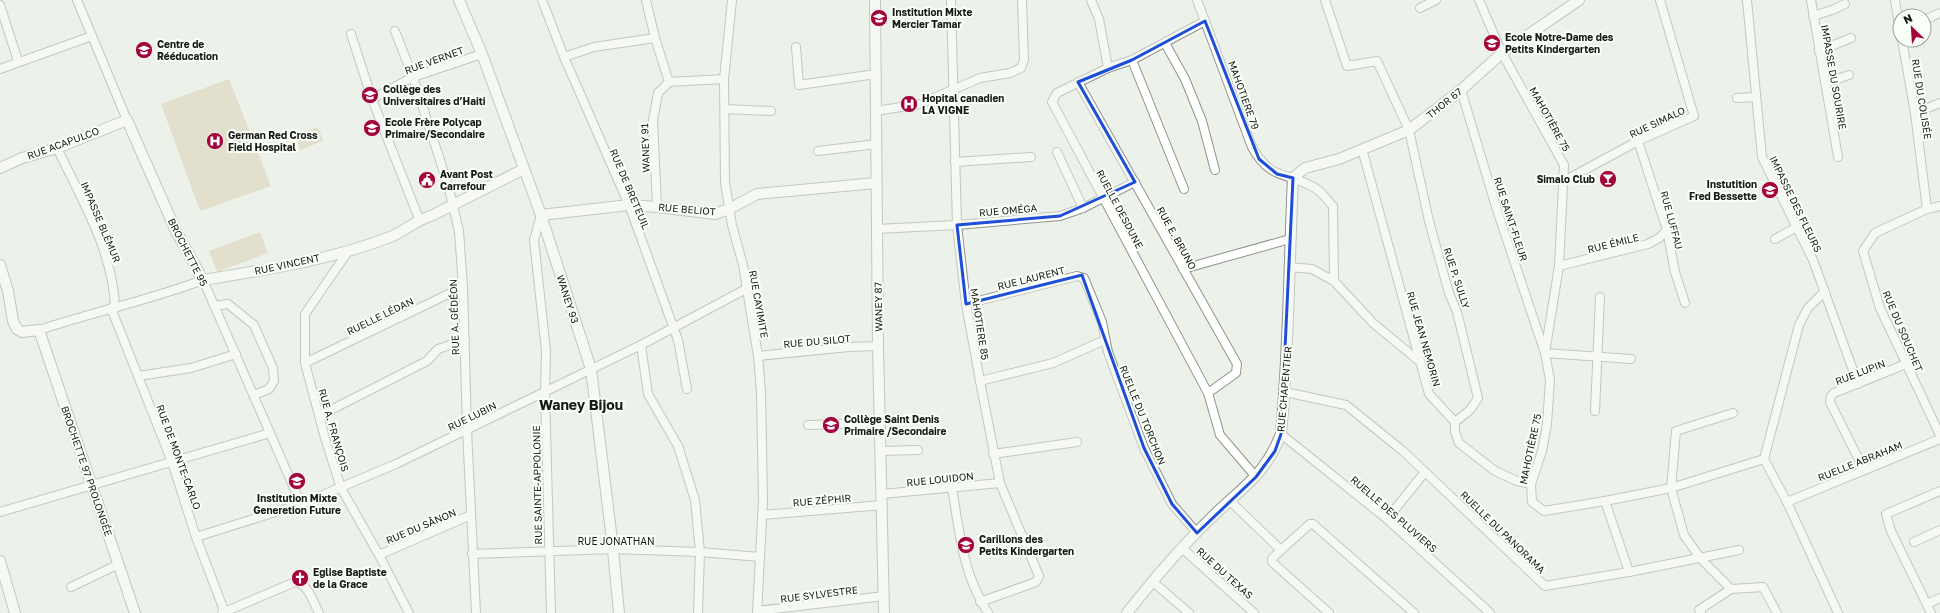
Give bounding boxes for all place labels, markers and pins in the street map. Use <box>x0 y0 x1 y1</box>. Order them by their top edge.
place label: Institution Mixte Mercier Tamar <box>892 6 973 30</box>
school or university icon: Institution Mixte Mercier Tamar <box>869 8 889 28</box>
place label: Ecole Notre-Dame des Petits Kindergarten <box>1505 31 1614 55</box>
school or university icon: Ecole Notre-Dame des Petits Kindergarten <box>1482 33 1502 53</box>
place label: Centre de Rééducation <box>157 38 218 62</box>
school or university icon: Centre de Rééducation <box>134 40 154 60</box>
place label: Collège des Universitaires d’Haiti <box>383 83 486 107</box>
school or university icon: Collège des Universitaires d’Haiti <box>360 85 380 105</box>
place label: Hopital canadien LA VIGNE <box>922 92 1004 116</box>
hospital icon: Hopital canadien LA VIGNE <box>899 94 919 114</box>
place label: Ecole Frère Polycap Primaire/Secondaire <box>385 116 485 140</box>
school or university icon: Ecole Frère Polycap Primaire/Secondaire <box>362 118 382 138</box>
place label: German Red Cross Field Hospital <box>228 129 318 153</box>
hospital icon: German Red Cross Field Hospital <box>205 131 225 151</box>
place label: Avant Post Carrefour <box>440 168 493 192</box>
bar icon: Simalo Club <box>1598 169 1618 189</box>
public building icon: Avant Post Carrefour <box>417 170 437 190</box>
place label: Simalo Club <box>1537 173 1595 185</box>
place label: Instutition Fred Bessette <box>1689 178 1757 202</box>
school or university icon: Instutition Fred Bessette <box>1760 180 1780 200</box>
place label: Collège Saint Denis Primaire /Secondaire <box>844 413 946 437</box>
school or university icon: Collège Saint Denis Primaire /Secondaire <box>821 415 841 435</box>
school or university icon: Institution Mixte Generetion Future <box>287 471 307 491</box>
place label: Institution Mixte Generetion Future <box>253 492 341 516</box>
place label: Carillons des Petits Kindergarten <box>979 533 1074 557</box>
school or university icon: Carillons des Petits Kindergarten <box>956 535 976 555</box>
place label: Eglise Baptiste de la Grace <box>313 566 387 590</box>
church icon: Eglise Baptiste de la Grace <box>290 568 310 588</box>

